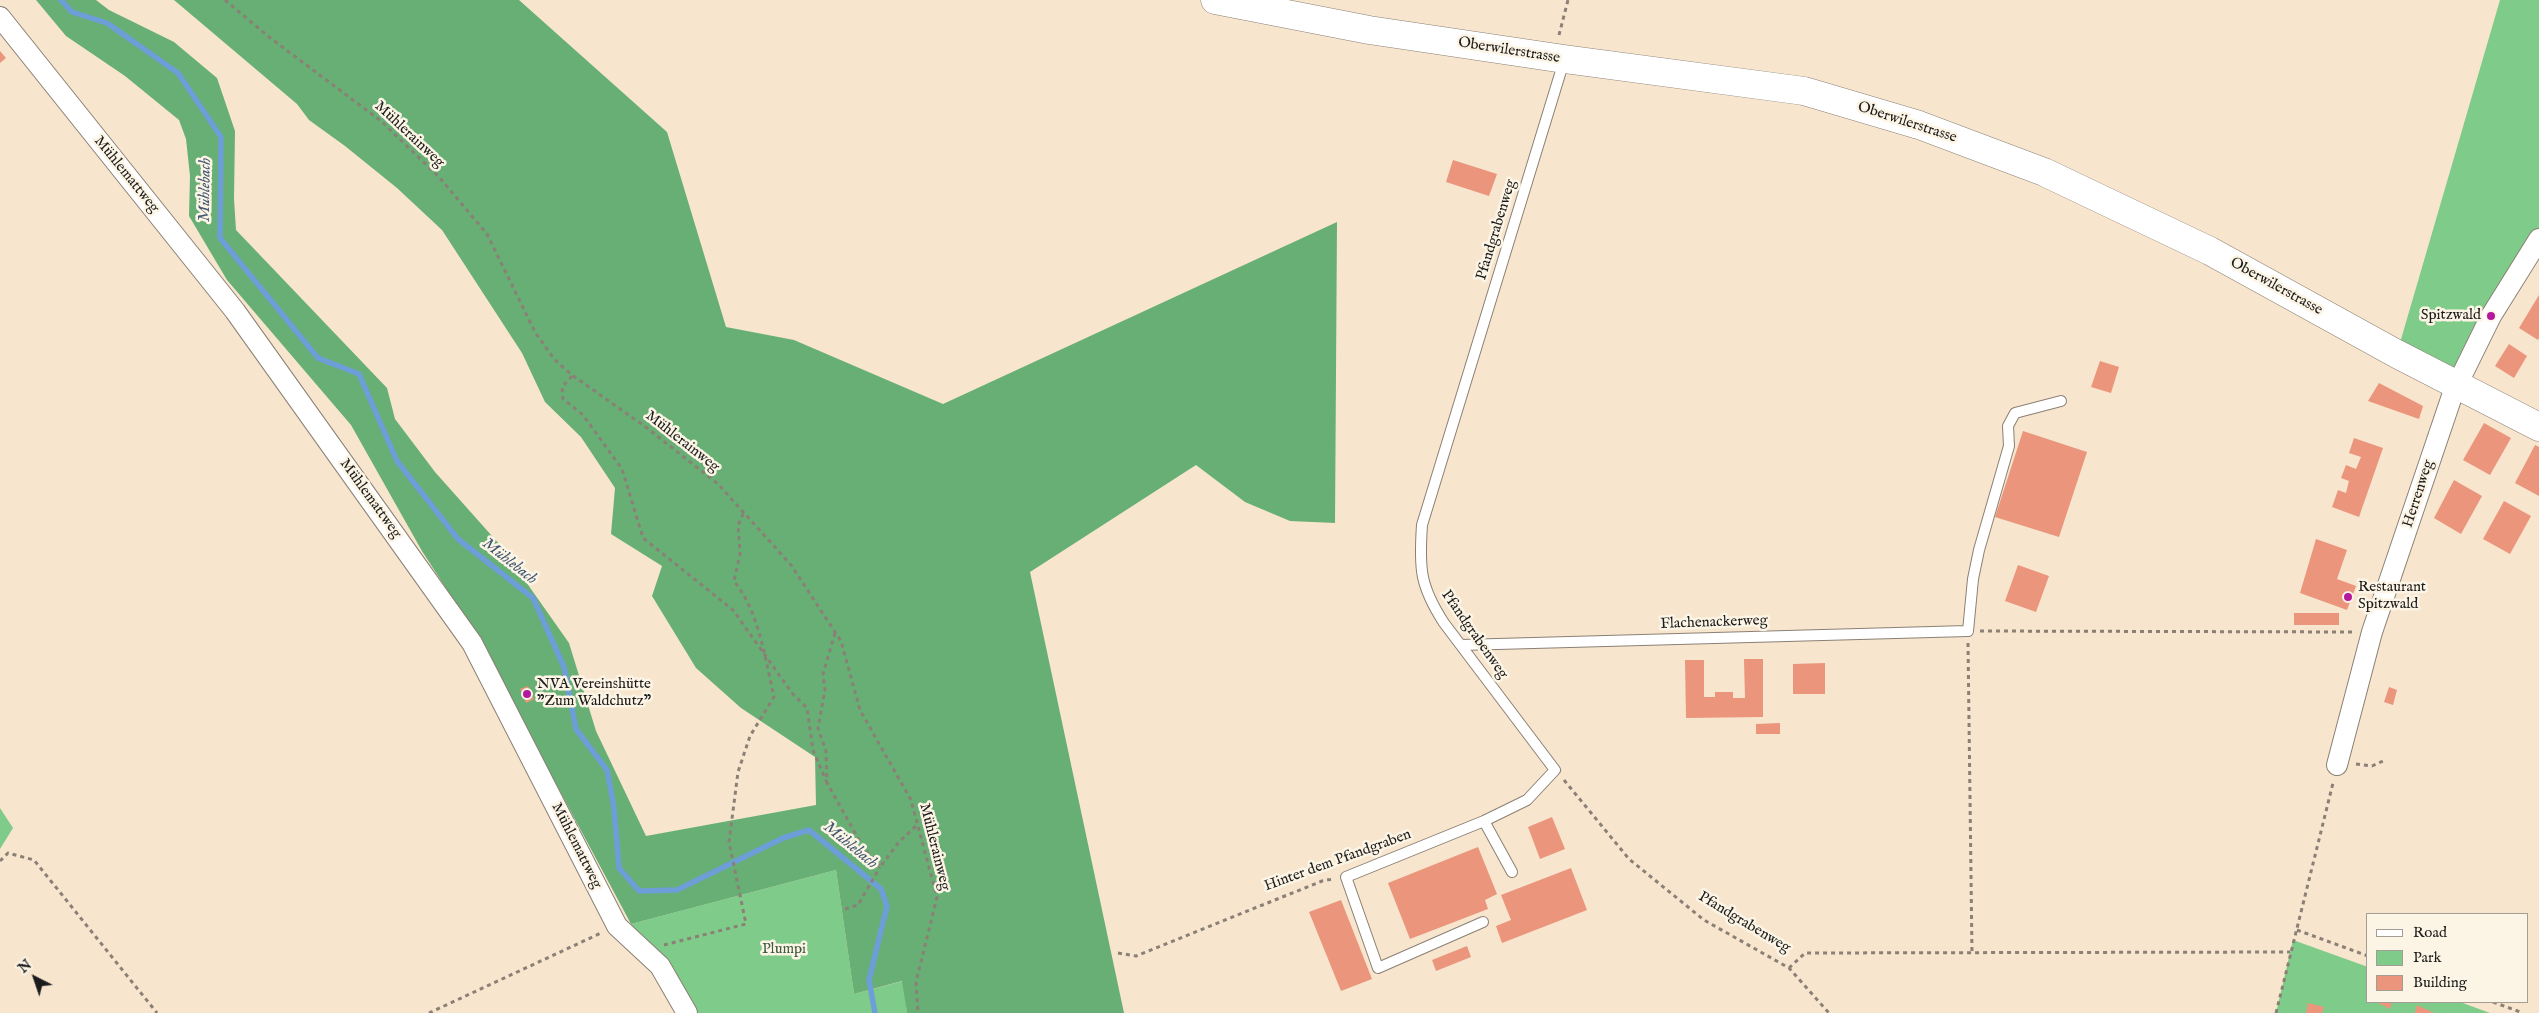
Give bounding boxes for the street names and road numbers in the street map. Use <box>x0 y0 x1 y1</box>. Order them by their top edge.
street label: Oberwilerstrasse <box>1457 34 1561 68</box>
street label: Mühlerainweg <box>370 98 448 172</box>
street label: Oberwilerstrasse <box>1855 99 1959 147</box>
street label: Mühlemattweg <box>89 133 163 217</box>
street label: Pfandgrabenweg <box>1473 178 1521 282</box>
street label: Oberwilerstrasse <box>2227 254 2325 320</box>
street label: Mühlerainweg <box>641 407 723 477</box>
street label: Mühlemattweg <box>335 456 405 542</box>
street label: Herrenweg <box>2400 458 2438 530</box>
street label: Pfandgrabenweg <box>1437 587 1511 683</box>
street label: Flachenackerweg <box>1660 612 1768 634</box>
street label: Mühlemattweg <box>547 800 605 892</box>
street label: Mühlerainweg <box>914 802 954 892</box>
street label: Hinter dem Pfandgraben <box>1262 826 1414 896</box>
street label: Pfandgrabenweg <box>1695 888 1793 958</box>

